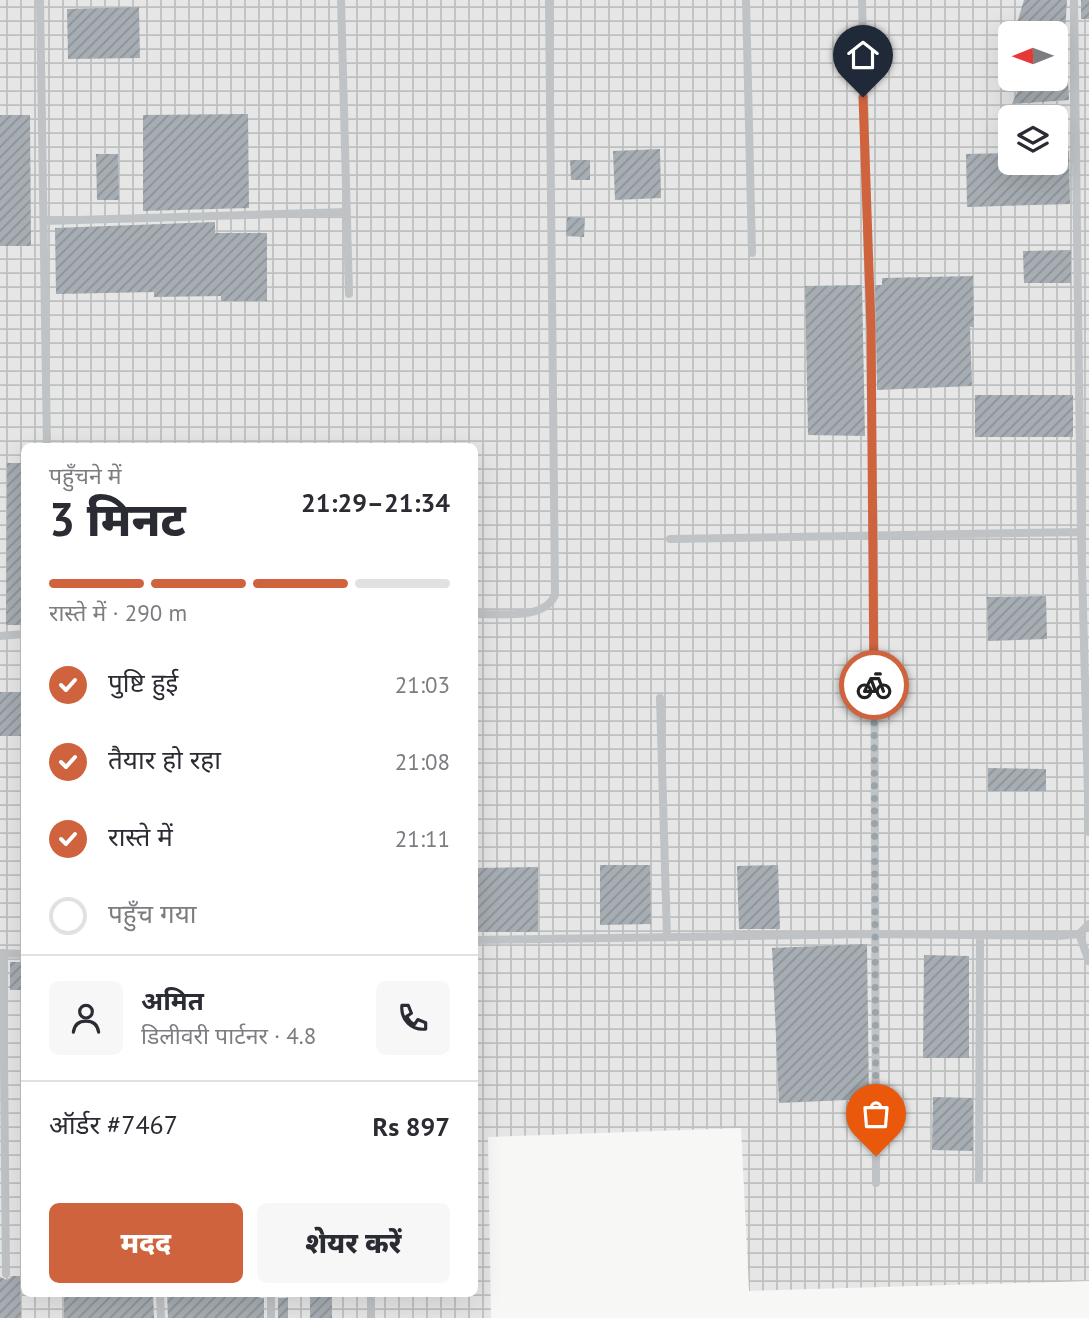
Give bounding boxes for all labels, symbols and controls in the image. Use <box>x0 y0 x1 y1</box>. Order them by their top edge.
north arrow <box>998 21 1068 91</box>
map controls <box>998 21 1068 175</box>
pin <box>833 25 893 97</box>
icon: home <box>844 36 882 74</box>
button: layers <box>998 105 1068 175</box>
text: पहुँचने में <box>49 461 122 490</box>
text: 21:29–21:34 <box>301 486 450 519</box>
text: 3 मिनट <box>49 489 186 549</box>
text: रास्ते में · 290 m <box>49 598 187 627</box>
courier <box>839 650 909 720</box>
icon: check <box>49 666 87 704</box>
text: पुष्टि हुई <box>108 666 178 699</box>
icon: bike <box>855 666 893 704</box>
text: 21:03 <box>395 670 450 699</box>
icon: check <box>49 743 87 781</box>
text: तैयार हो रहा <box>108 743 221 776</box>
text: 21:08 <box>395 747 450 776</box>
icon: check <box>49 820 87 858</box>
text: रास्ते में <box>108 820 173 853</box>
text: 21:11 <box>395 824 450 853</box>
text: पहुँच गया <box>108 897 196 930</box>
button: person <box>49 981 123 1055</box>
button: phone <box>376 981 450 1055</box>
text: अमित <box>141 984 204 1017</box>
text: डिलीवरी पार्टनर · 4.8 <box>141 1021 316 1050</box>
pin <box>846 1084 906 1156</box>
icon: bag <box>857 1095 895 1133</box>
text: ऑर्डर #7467 <box>49 1108 178 1141</box>
text: Rs 897 <box>373 1110 450 1143</box>
button: मदद <box>49 1203 243 1283</box>
button: शेयर करें <box>257 1203 450 1283</box>

